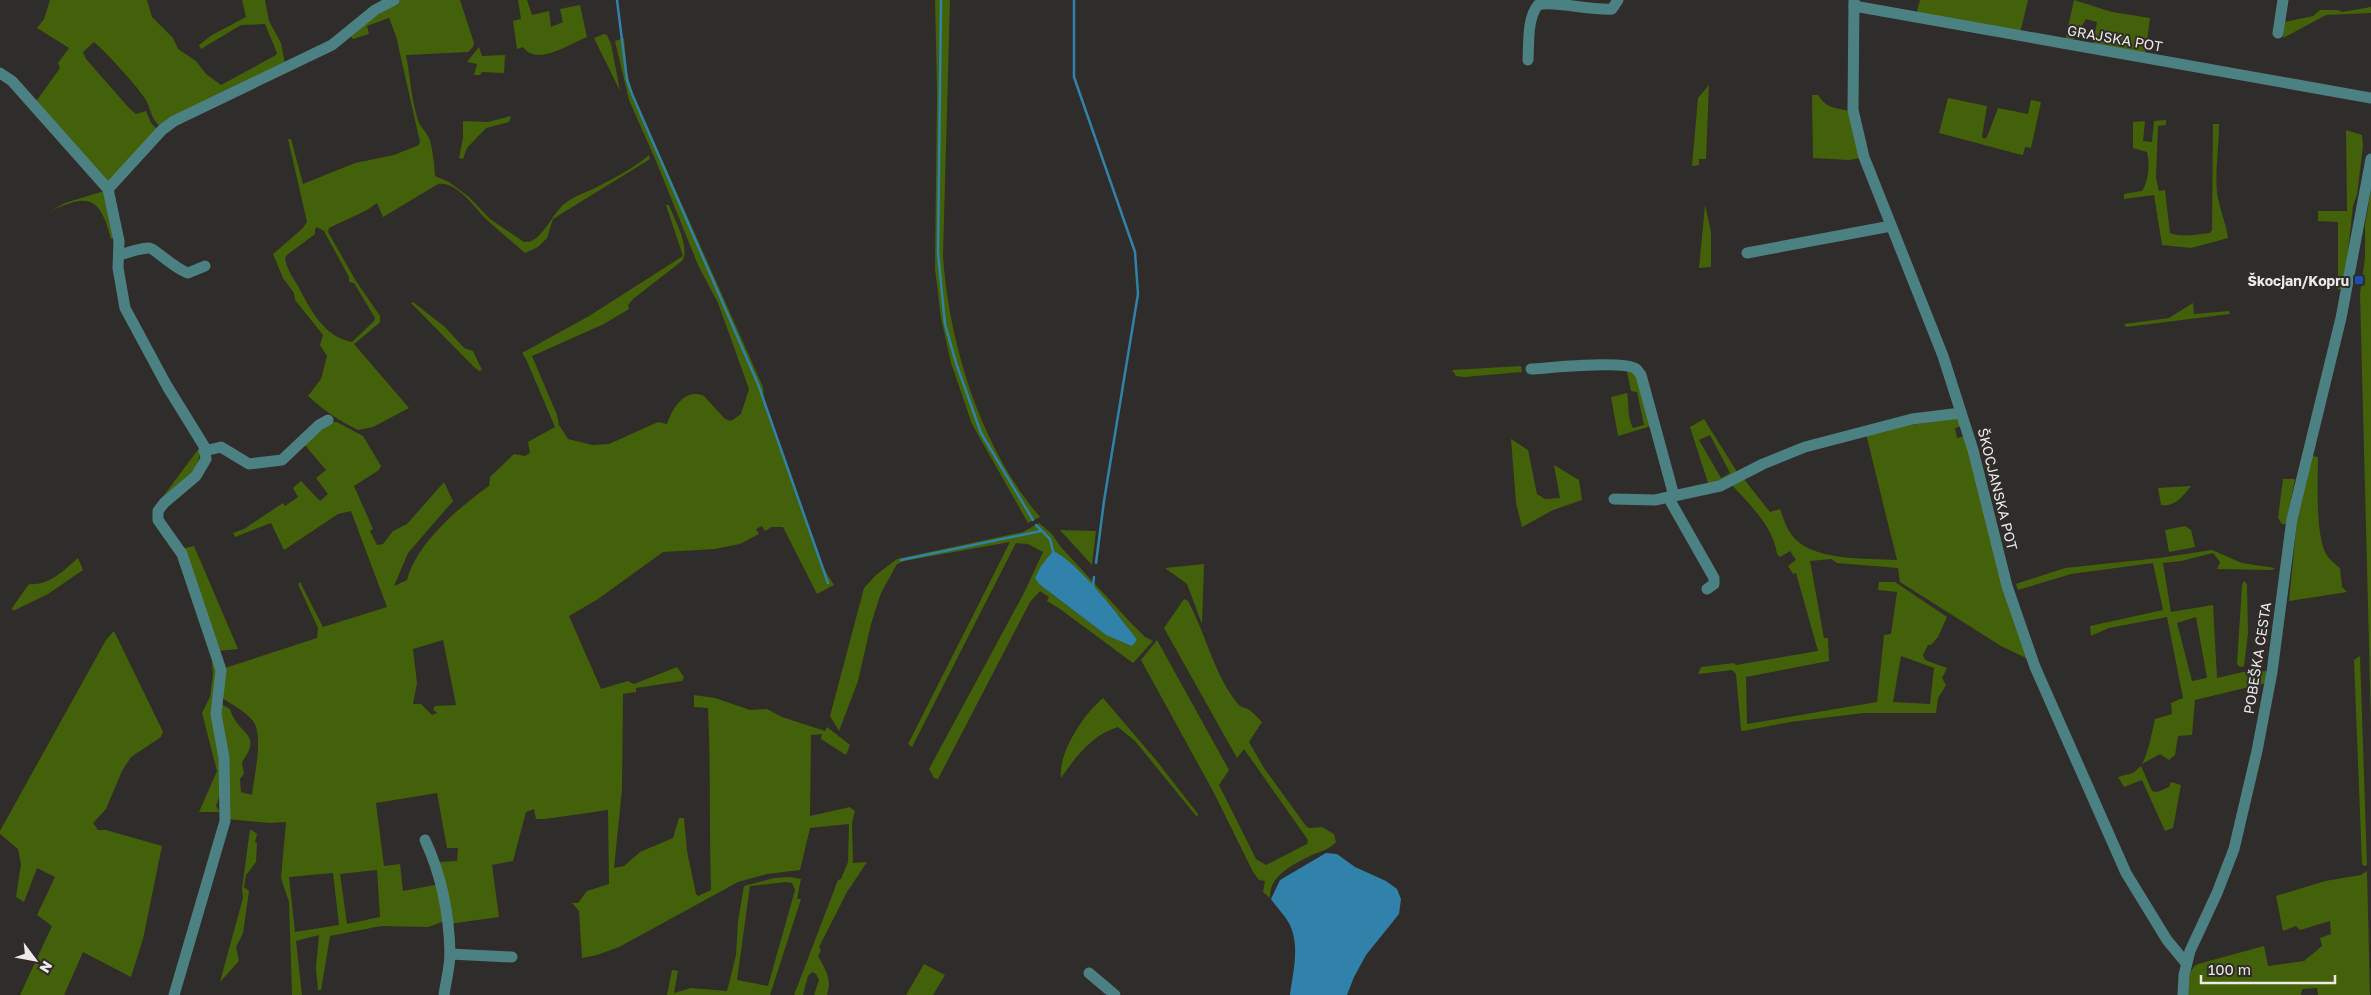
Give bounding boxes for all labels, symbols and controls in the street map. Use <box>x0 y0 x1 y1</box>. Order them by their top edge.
street label: GRAJSKA POT <box>2066 21 2164 55</box>
place label: Škocjan/Kopru <box>2248 272 2349 289</box>
marker: Škocjan/Kopru <box>2353 274 2365 286</box>
street label: ŠKOCJANSKA POT <box>1975 426 2021 552</box>
street label: POBEŠKA CESTA <box>2240 600 2274 715</box>
north arrow <box>10 935 60 985</box>
scale bar <box>2201 952 2335 984</box>
text: N <box>36 958 56 976</box>
text: 100 m <box>2208 960 2251 978</box>

